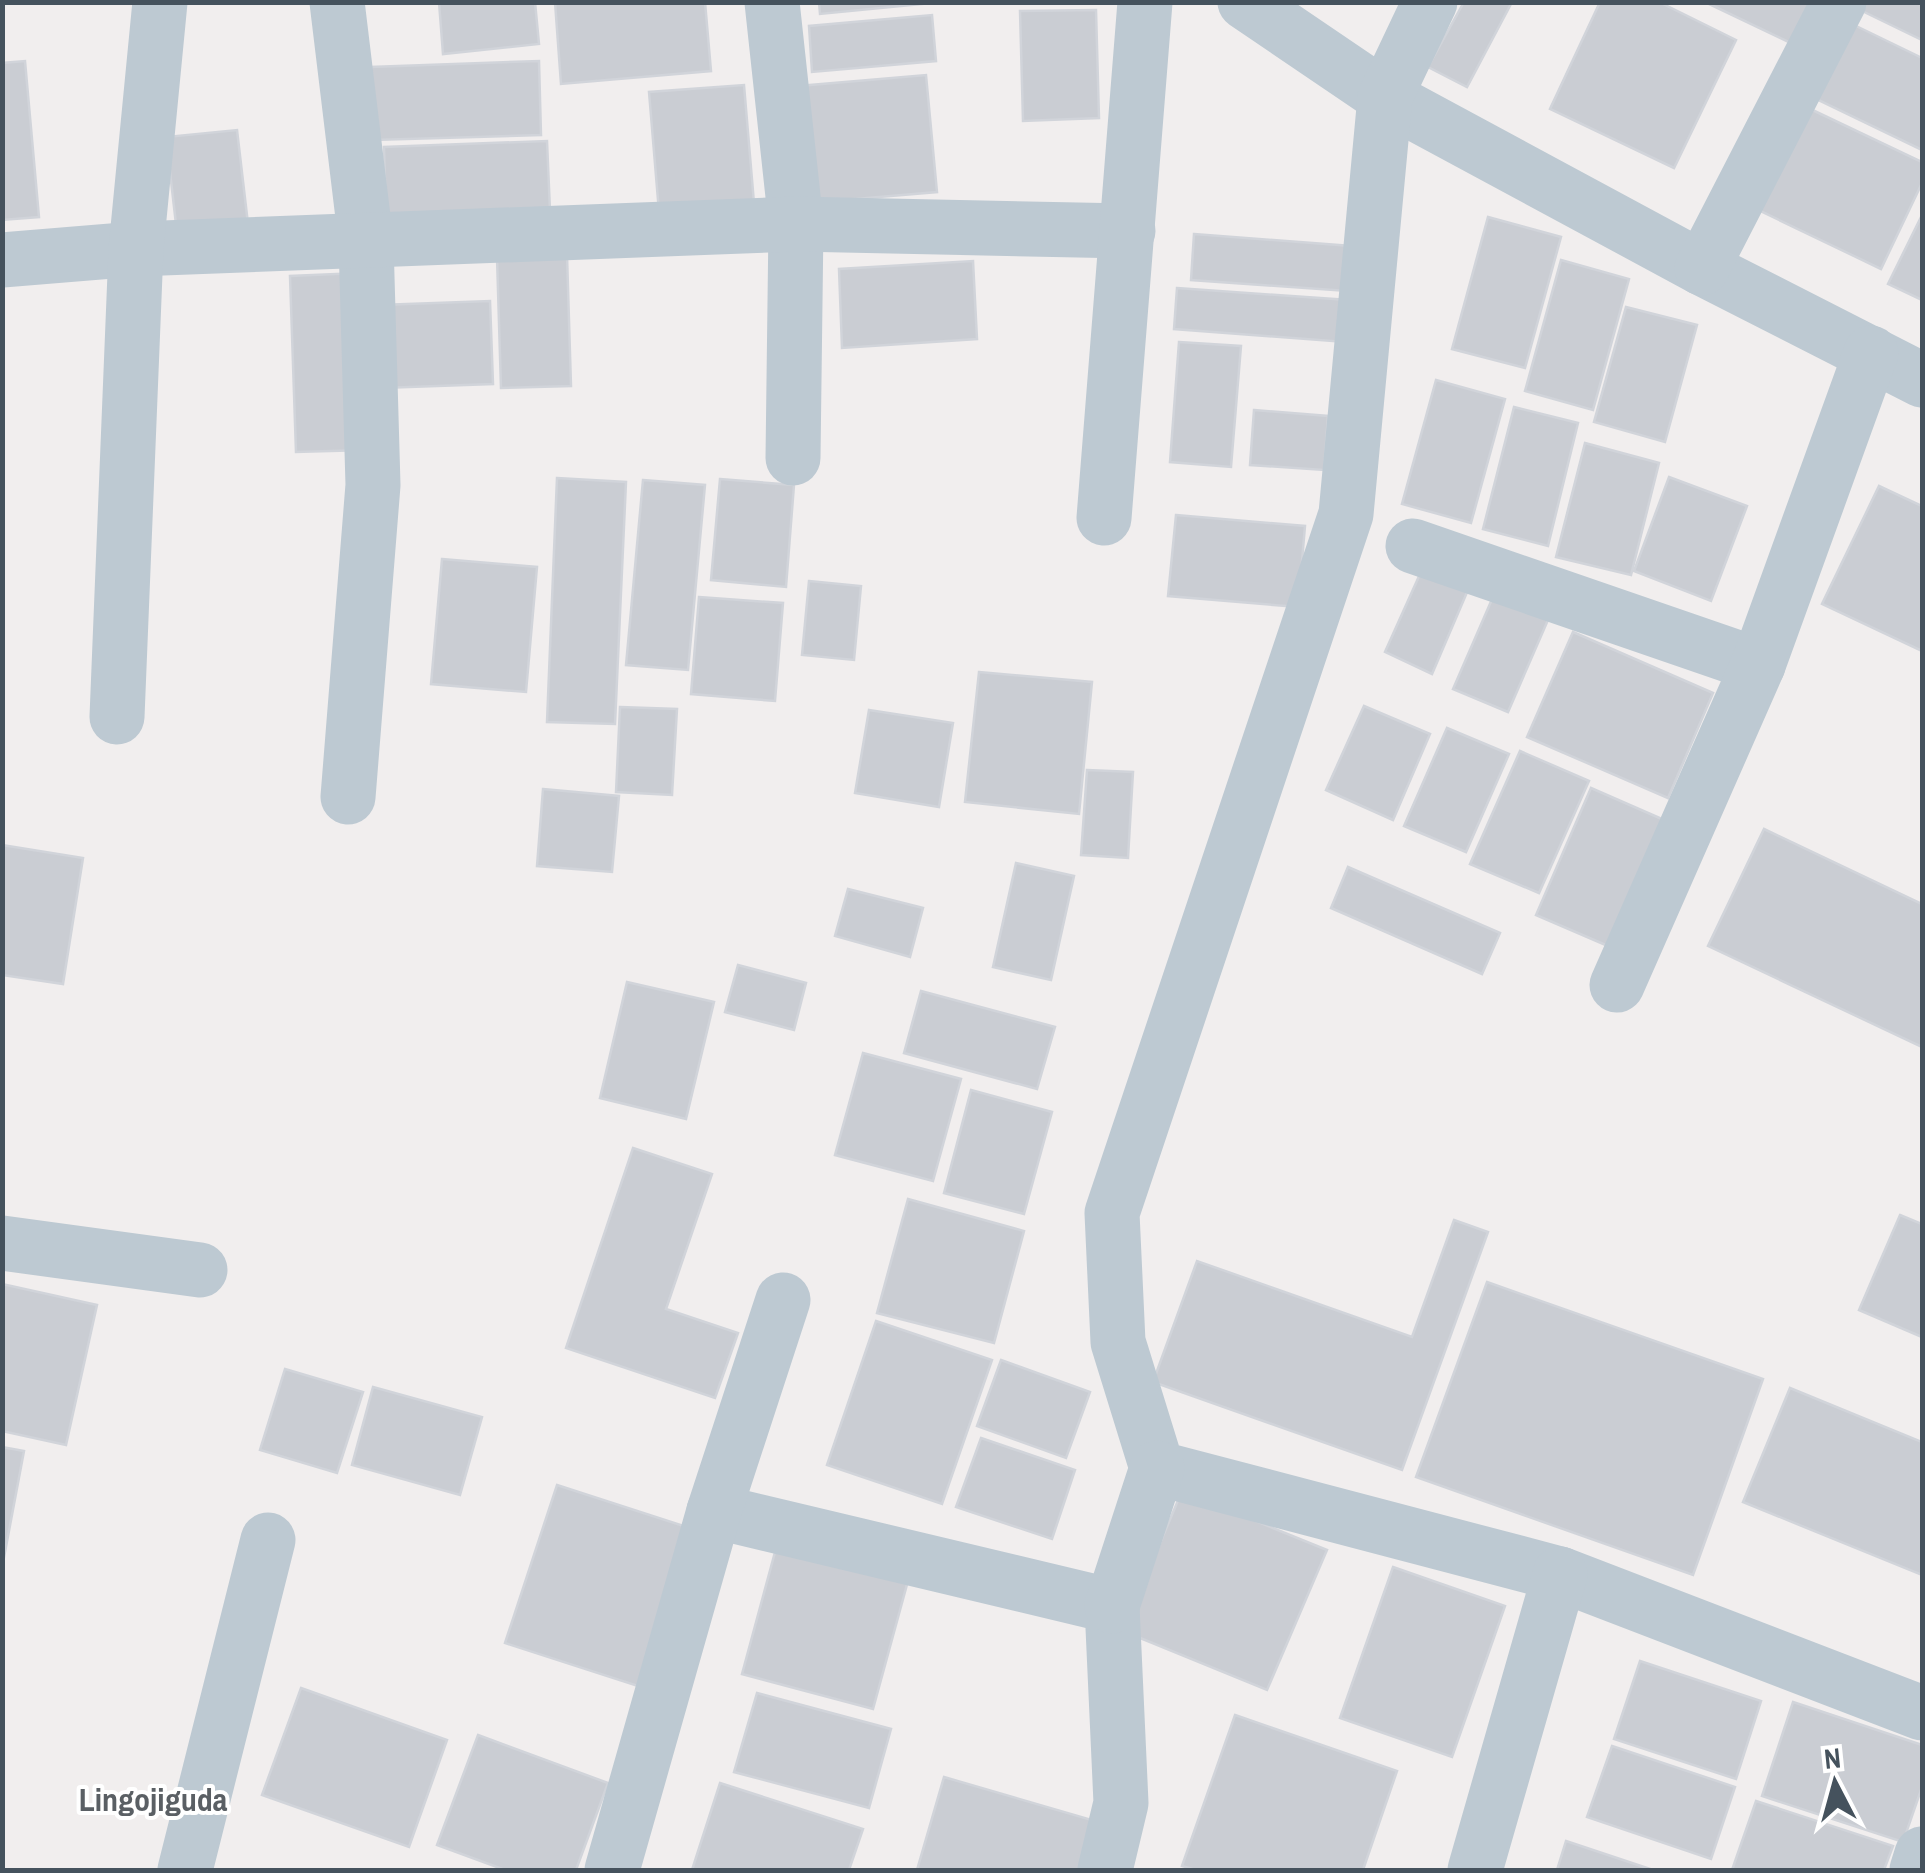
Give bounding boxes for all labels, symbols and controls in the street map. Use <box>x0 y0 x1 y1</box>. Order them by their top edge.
north arrow <box>1785 1733 1885 1833</box>
text: N <box>1822 1738 1843 1778</box>
district label: Lingojiguda <box>79 1778 228 1821</box>

